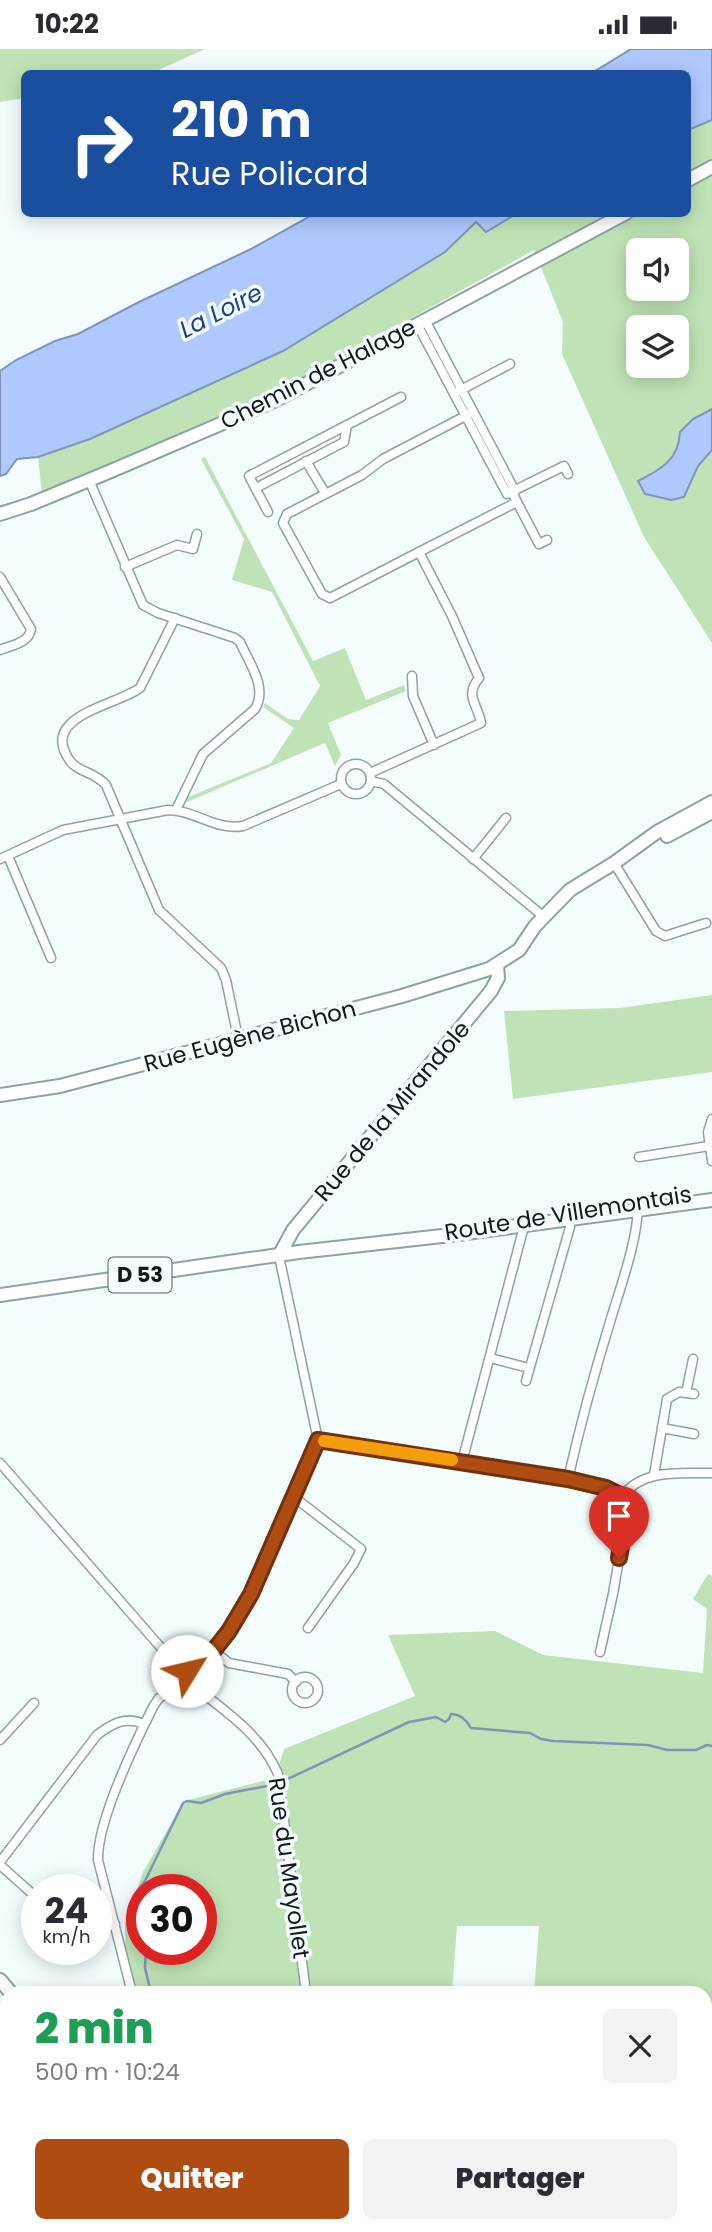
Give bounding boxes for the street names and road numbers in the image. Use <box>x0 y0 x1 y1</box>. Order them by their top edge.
street label: Chemin de Halage <box>215 311 421 437</box>
street label: Rue Eugène Bichon <box>140 992 360 1080</box>
street label: Rue de la Mirandole <box>307 1014 477 1208</box>
street label: Route de Villemontais <box>442 1178 694 1248</box>
road number: D 53 <box>108 1257 172 1293</box>
street label: Rue du Mayollet <box>260 1775 318 1961</box>

